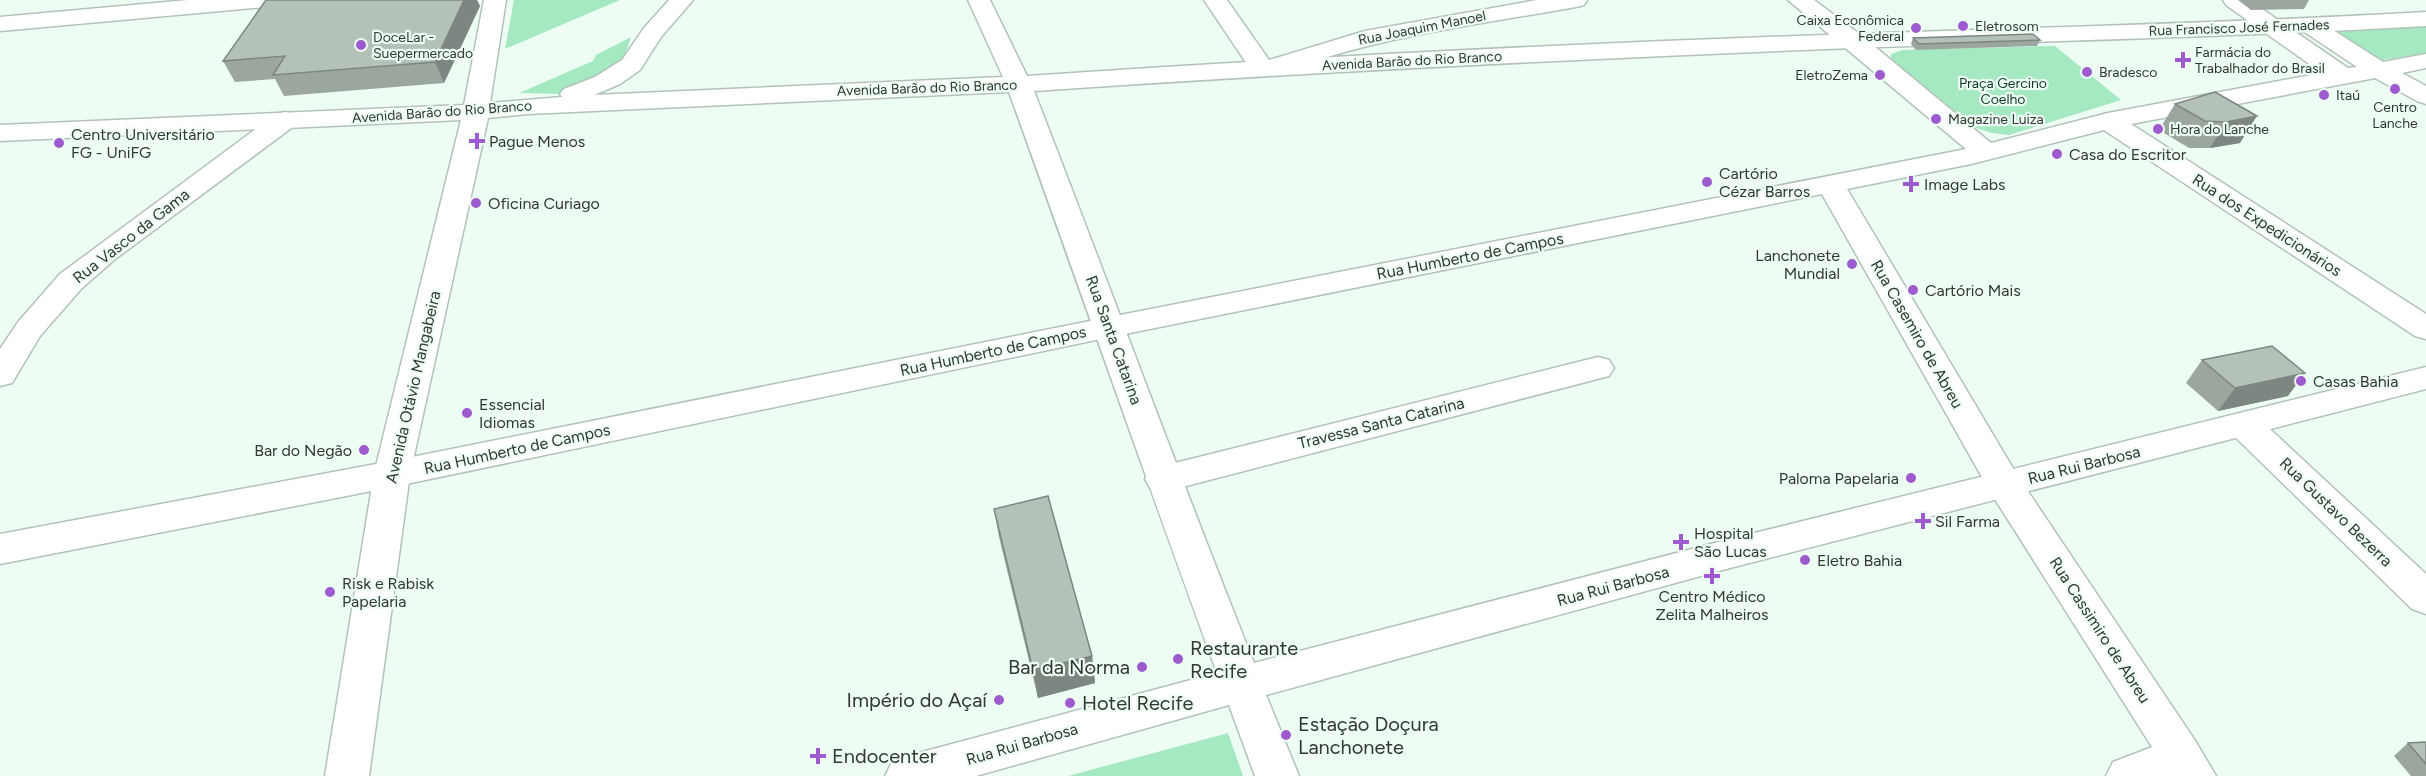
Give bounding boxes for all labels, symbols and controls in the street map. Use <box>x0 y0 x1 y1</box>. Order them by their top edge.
street label: Rua Joaquim Manoel <box>1357 7 1487 49</box>
place label: Caixa Econômica Federal <box>1797 12 1904 45</box>
street label: Rua Francisco José Fernades <box>2148 16 2330 40</box>
place label: Eletrosom <box>1975 18 2039 35</box>
marker: Eletrosom <box>1956 19 1970 33</box>
marker: Caixa Econômica Federal <box>1909 21 1923 35</box>
place label: DoceLar - Suepermercado <box>373 29 473 62</box>
marker: DoceLar - Suepermercado <box>354 38 368 52</box>
place label: Farmácia do Trabalhador do Brasil <box>2195 44 2325 77</box>
street label: Avenida Barão do Rio Branco <box>1321 48 1503 74</box>
marker: Farmácia do Trabalhador do Brasil <box>2176 53 2190 67</box>
place label: Bradesco <box>2099 64 2158 81</box>
marker: Bradesco <box>2080 65 2094 79</box>
place label: EletroZema <box>1795 67 1868 84</box>
marker: EletroZema <box>1873 68 1887 82</box>
park label: Praça Gercino Coelho <box>1959 75 2047 108</box>
street label: Avenida Barão do Rio Branco <box>837 76 1017 100</box>
marker: Centro Lanche <box>2388 82 2402 96</box>
place label: Itaú <box>2336 87 2360 104</box>
marker: Itaú <box>2317 88 2331 102</box>
street label: Avenida Barão do Rio Branco <box>351 97 533 127</box>
place label: Centro Lanche <box>2372 99 2418 132</box>
place label: Magazine Luiza <box>1948 111 2044 128</box>
marker: Magazine Luiza <box>1929 112 1943 126</box>
place label: Hora do Lanche <box>2170 121 2269 138</box>
marker: Hora do Lanche <box>2151 122 2165 136</box>
place label: Centro Universitário FG - UniFG <box>71 125 215 162</box>
place label: Pague Menos <box>489 132 585 151</box>
marker: Pague Menos <box>470 134 484 148</box>
marker: Centro Universitário FG - UniFG <box>52 136 66 150</box>
place label: Casa do Escritor <box>2069 145 2187 164</box>
marker: Casa do Escritor <box>2050 147 2064 161</box>
place label: Cartório Cézar Barros <box>1719 164 1810 201</box>
street label: Rua dos Expedicionários <box>2189 170 2345 280</box>
marker: Cartório Cézar Barros <box>1700 175 1714 189</box>
marker: Image Labs <box>1902 175 1920 193</box>
place label: Image Labs <box>1924 175 2006 194</box>
street label: Rua Vasco da Gama <box>69 185 193 287</box>
place label: Oficina Curiago <box>488 194 600 213</box>
marker: Oficina Curiago <box>469 196 483 210</box>
street label: Rua Humberto de Campos <box>1375 229 1565 283</box>
place label: Lanchonete Mundial <box>1755 246 1840 283</box>
street label: Rua Casemiro de Abreu <box>1867 256 1967 412</box>
marker: Lanchonete Mundial <box>1845 257 1859 271</box>
street label: Rua Santa Catarina <box>1082 273 1146 407</box>
place label: Cartório Mais <box>1925 281 2021 300</box>
marker: Cartório Mais <box>1906 283 1920 297</box>
street label: Avenida Otávio Mangabeira <box>382 289 444 485</box>
street label: Rua Humberto de Campos <box>898 322 1088 380</box>
place label: Casas Bahia <box>2313 372 2398 391</box>
marker: Casas Bahia <box>2294 374 2308 388</box>
street label: Travessa Santa Catarina <box>1296 393 1466 453</box>
place label: Essencial Idiomas <box>479 395 545 432</box>
marker: Essencial Idiomas <box>460 406 474 420</box>
street label: Rua Humberto de Campos <box>422 420 612 478</box>
place label: Bar do Negão <box>254 441 352 460</box>
street label: Rua Rui Barbosa <box>2026 442 2142 488</box>
marker: Bar do Negão <box>357 443 371 457</box>
street label: Rua Gustavo Bezerra <box>2276 453 2396 571</box>
place label: Paloma Papelaria <box>1779 469 1899 488</box>
marker: Paloma Papelaria <box>1904 471 1918 485</box>
place label: Sil Farma <box>1935 512 2000 531</box>
marker: Sil Farma <box>1916 514 1930 528</box>
place label: Hospital São Lucas <box>1694 524 1767 561</box>
marker: Hospital São Lucas <box>1672 533 1690 551</box>
place label: Eletro Bahia <box>1817 551 1902 570</box>
marker: Eletro Bahia <box>1798 553 1812 567</box>
street label: Rua Cassimiro de Abreu <box>2046 553 2154 707</box>
street label: Rua Rui Barbosa <box>1555 562 1671 610</box>
marker: Centro Médico Zelita Malheiros <box>1703 567 1721 585</box>
place label: Risk e Rabisk Papelaria <box>342 574 434 611</box>
marker: Risk e Rabisk Papelaria <box>323 585 337 599</box>
place label: Centro Médico Zelita Malheiros <box>1655 587 1769 624</box>
place label: Restaurante Recife <box>1190 636 1298 683</box>
marker: Restaurante Recife <box>1171 652 1185 666</box>
place label: Bar da Norma <box>1008 655 1130 679</box>
marker: Bar da Norma <box>1135 660 1149 674</box>
place label: Império do Açaí <box>847 688 988 712</box>
place label: Hotel Recife <box>1082 691 1194 715</box>
marker: Império do Açaí <box>992 693 1006 707</box>
marker: Hotel Recife <box>1063 696 1077 710</box>
place label: Estação Doçura Lanchonete <box>1298 712 1439 759</box>
street label: Rua Rui Barbosa <box>964 719 1080 769</box>
marker: Estação Doçura Lanchonete <box>1279 728 1293 742</box>
place label: Endocenter <box>832 744 937 768</box>
marker: Endocenter <box>809 747 827 765</box>

